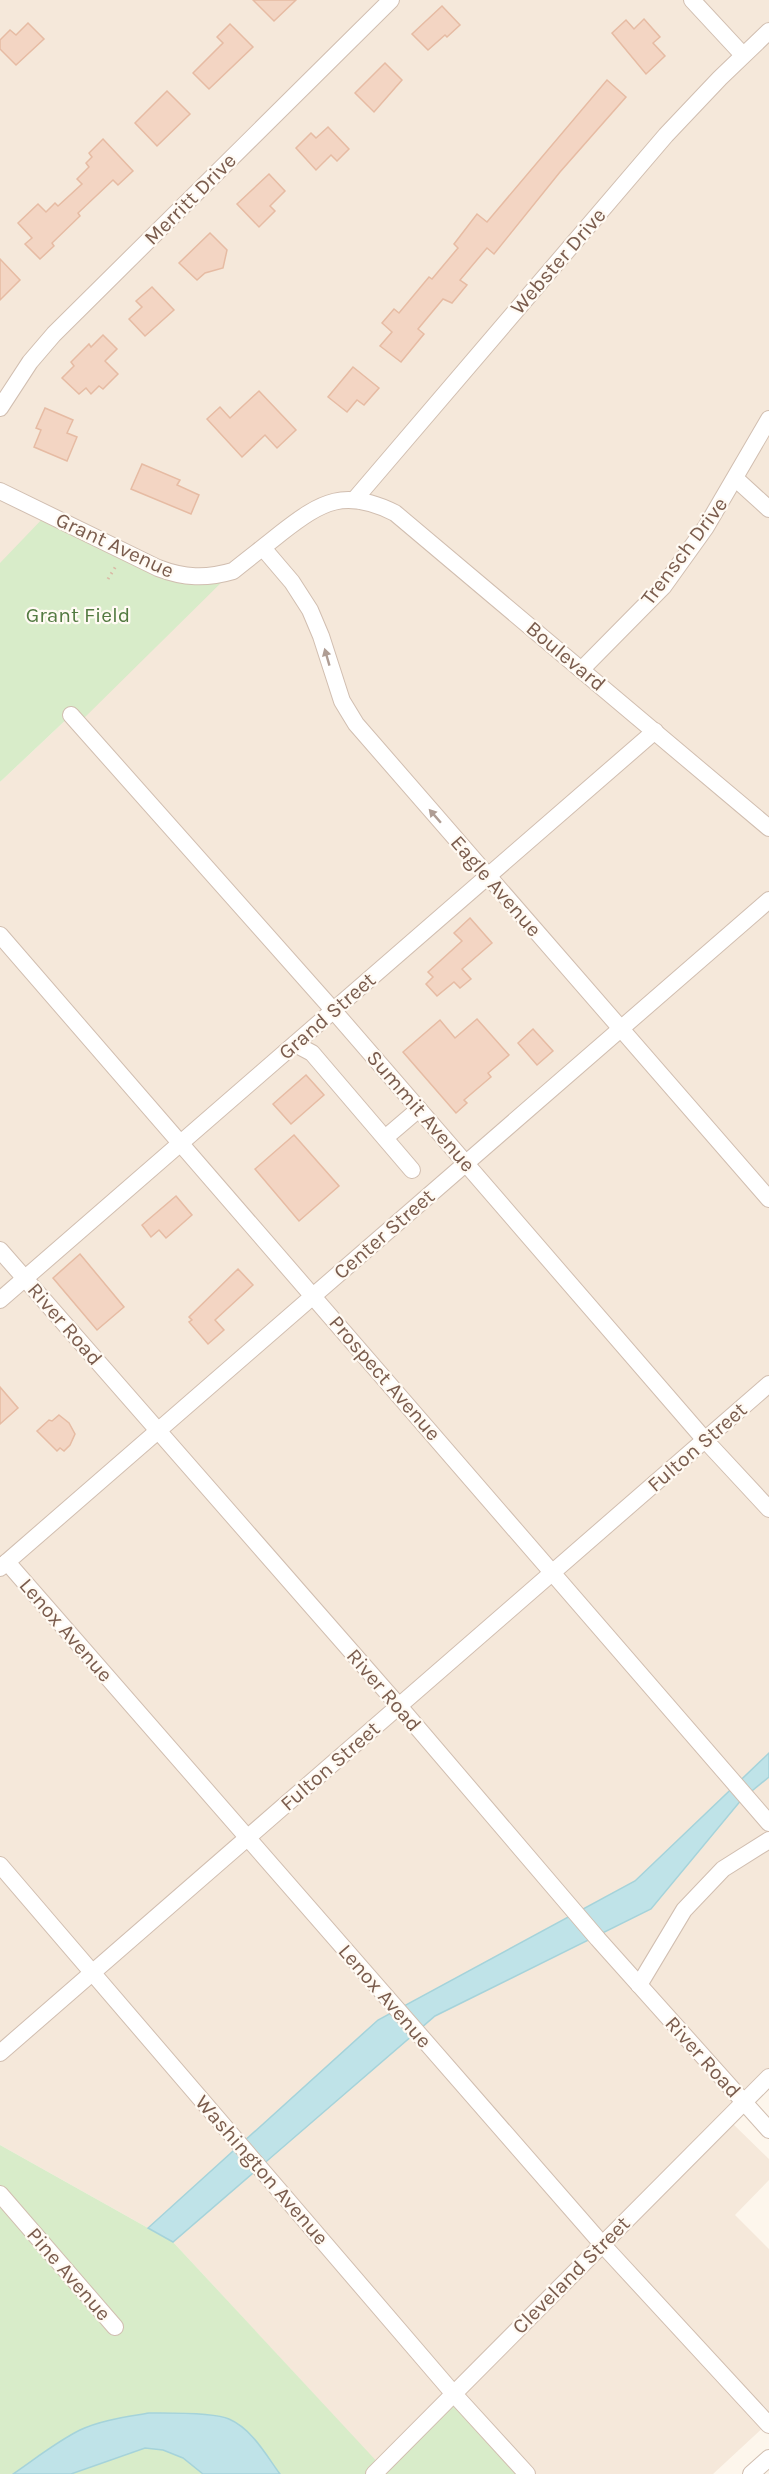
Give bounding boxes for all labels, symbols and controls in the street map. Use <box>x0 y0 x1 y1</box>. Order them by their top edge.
street label: Merritt Drive <box>139 148 241 250</box>
street label: Webster Drive <box>505 203 611 319</box>
street label: Trensch Drive <box>636 492 732 610</box>
street label: Grant Avenue <box>52 507 178 583</box>
park label: Grant Field <box>26 603 130 627</box>
street label: Boulevard <box>521 616 611 696</box>
one-way arrow <box>322 648 331 666</box>
one-way arrow <box>429 808 442 824</box>
street label: Eagle Avenue <box>446 831 546 941</box>
street label: Grand Street <box>274 967 380 1065</box>
street label: Summit Avenue <box>362 1045 480 1177</box>
street label: Center Street <box>329 1184 439 1284</box>
street label: River Road <box>23 1278 107 1370</box>
street label: Prospect Avenue <box>324 1311 446 1445</box>
street label: Fulton Street <box>642 1397 752 1497</box>
street label: Lenox Avenue <box>14 1573 118 1687</box>
street label: River Road <box>342 1644 426 1736</box>
street label: Fulton Street <box>275 1716 385 1816</box>
street label: Lenox Avenue <box>333 1939 437 2053</box>
street label: River Road <box>660 2011 746 2103</box>
street label: Washington Avenue <box>191 2090 333 2250</box>
street label: Cleveland Street <box>507 2211 635 2339</box>
street label: Pine Avenue <box>22 2223 116 2325</box>

